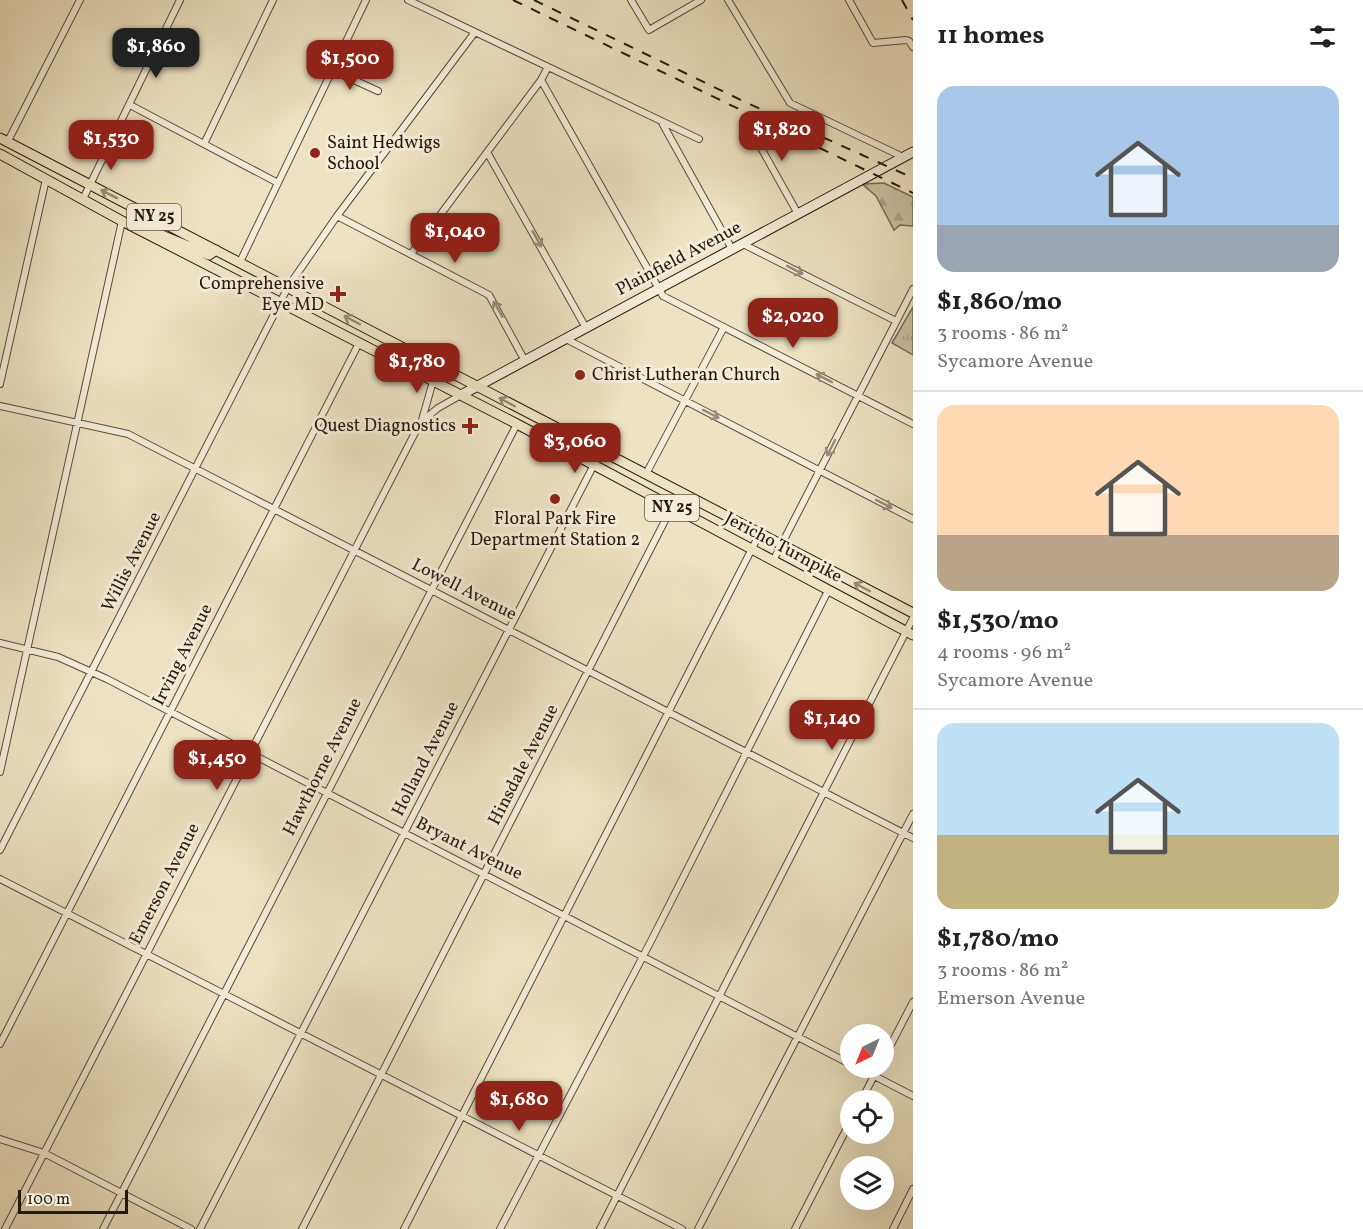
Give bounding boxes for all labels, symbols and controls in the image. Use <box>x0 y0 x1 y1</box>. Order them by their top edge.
text: 11 homes <box>937 18 1044 54</box>
icon: filters <box>1306 20 1339 53</box>
pin: $1,860 <box>107 28 205 79</box>
text: $1,860 <box>126 33 186 61</box>
pin: $1,500 <box>301 40 399 91</box>
text: $1,500 <box>320 45 380 73</box>
pin: $1,820 <box>733 111 831 162</box>
text: $1,820 <box>753 116 811 144</box>
pin: $1,530 <box>62 120 160 171</box>
text: $1,530 <box>83 125 139 153</box>
icon: home <box>1084 125 1192 233</box>
place label: Saint Hedwigs School <box>327 131 440 177</box>
marker: Saint Hedwigs School <box>308 146 322 160</box>
one-way arrow <box>100 187 118 199</box>
road number: NY 25 <box>127 204 181 230</box>
pin: $1,040 <box>406 213 504 264</box>
street label: Plainfield Avenue <box>612 215 746 303</box>
text: $1,040 <box>425 218 486 246</box>
one-way arrow <box>531 230 543 247</box>
one-way arrow <box>786 264 803 276</box>
place label: Comprehensive Eye MD <box>199 272 324 318</box>
text: $1,860/mo <box>937 284 1062 320</box>
marker: Comprehensive Eye MD <box>329 285 347 303</box>
pin: $2,020 <box>744 298 842 349</box>
one-way arrow <box>492 301 504 318</box>
text: $2,020 <box>762 303 824 331</box>
one-way arrow <box>343 314 361 326</box>
text: 3 rooms · 86 m² <box>937 320 1068 348</box>
pin: $1,780 <box>368 343 466 394</box>
text: $1,780 <box>389 348 445 376</box>
text: Sycamore Avenue <box>937 348 1093 376</box>
place label: Christ Lutheran Church <box>592 363 780 388</box>
marker: Christ Lutheran Church <box>573 368 587 382</box>
one-way arrow <box>815 372 833 384</box>
one-way arrow <box>498 396 516 407</box>
one-way arrow <box>702 408 719 420</box>
place label: Quest Diagnostics <box>314 414 456 439</box>
marker: Quest Diagnostics <box>461 417 479 435</box>
pin: $3,060 <box>526 423 624 474</box>
text: $3,060 <box>544 428 606 456</box>
one-way arrow <box>824 439 836 457</box>
icon: home <box>1084 444 1192 552</box>
marker: Floral Park Fire Department Station 2 <box>548 492 562 506</box>
road number: NY 25 <box>645 495 699 521</box>
one-way arrow <box>875 498 892 510</box>
street label: Jericho Turnpike <box>720 506 846 590</box>
place label: Floral Park Fire Department Station 2 <box>470 507 640 553</box>
street label: Willis Avenue <box>96 508 168 616</box>
street label: Lowell Avenue <box>407 553 521 627</box>
one-way arrow <box>854 581 872 592</box>
street label: Irving Avenue <box>147 600 219 710</box>
text: $1,530/mo <box>937 603 1059 639</box>
text: 4 rooms · 96 m² <box>937 639 1071 667</box>
text: Sycamore Avenue <box>937 667 1093 695</box>
street label: Hawthorne Avenue <box>277 694 369 840</box>
street label: Holland Avenue <box>386 697 466 821</box>
street label: Hinsdale Avenue <box>483 700 565 830</box>
pin: $1,140 <box>783 700 881 751</box>
text: $1,140 <box>803 705 861 733</box>
pin: $1,450 <box>168 740 266 791</box>
text: $1,450 <box>188 745 246 773</box>
icon: home <box>1084 762 1192 870</box>
street label: Bryant Avenue <box>411 811 527 887</box>
street label: Emerson Avenue <box>124 819 206 949</box>
text: $1,780/mo <box>937 921 1059 957</box>
text: 3 rooms · 86 m² <box>937 957 1068 985</box>
text: Emerson Avenue <box>937 985 1085 1013</box>
north arrow <box>840 1024 894 1078</box>
map controls <box>840 1024 894 1210</box>
pin: $1,680 <box>470 1081 568 1132</box>
text: $1,680 <box>489 1086 549 1114</box>
button: locate <box>840 1090 894 1144</box>
button: layers <box>840 1156 894 1210</box>
scale bar <box>18 1187 128 1214</box>
text: 100 m <box>27 1189 70 1211</box>

